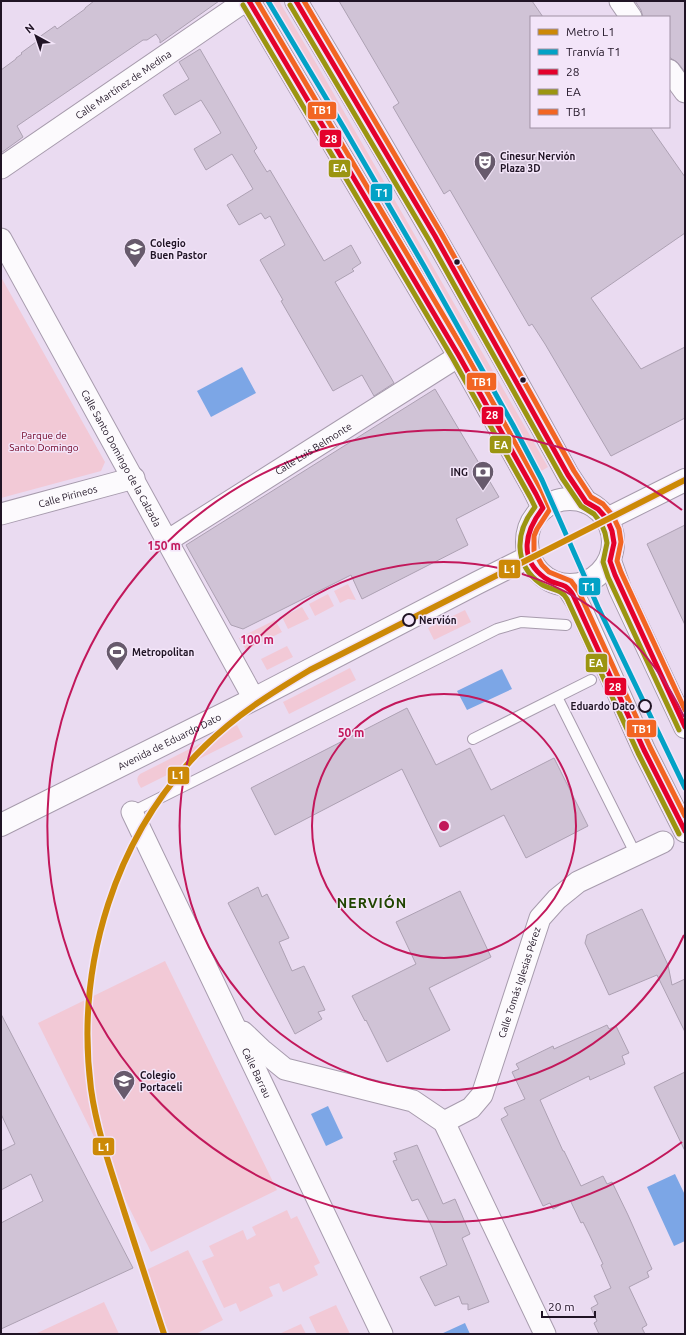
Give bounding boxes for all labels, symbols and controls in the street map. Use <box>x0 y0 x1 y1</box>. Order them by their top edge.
north arrow <box>16 16 56 56</box>
legend <box>530 16 670 128</box>
text: N <box>23 21 37 36</box>
text: Metro L1 <box>566 25 615 38</box>
text: Tranvía T1 <box>566 45 621 58</box>
street label: Calle Martínez de Medina <box>73 48 173 121</box>
text: 28 <box>566 65 580 78</box>
text: EA <box>566 85 581 98</box>
line badge: TB1 <box>307 101 337 120</box>
text: TB1 <box>312 104 332 116</box>
text: TB1 <box>566 105 587 118</box>
line badge: 28 <box>319 129 342 148</box>
text: 28 <box>325 133 337 145</box>
theatre icon: Cinesur Nervión Plaza 3D <box>472 149 498 182</box>
place label: Cinesur Nervión Plaza 3D <box>500 151 576 174</box>
line badge: EA <box>328 159 351 178</box>
text: EA <box>333 162 347 174</box>
line badge: T1 <box>370 183 393 202</box>
text: T1 <box>376 187 388 199</box>
school or university icon: Colegio Buen Pastor <box>122 236 148 269</box>
place label: Colegio Buen Pastor <box>150 238 208 261</box>
unlabelled marker <box>452 257 462 267</box>
line badge: TB1 <box>466 372 497 391</box>
unlabelled marker <box>518 375 528 385</box>
text: TB1 <box>472 376 492 388</box>
street label: Calle Santo Domingo de la Calzada <box>79 388 164 528</box>
line badge: 28 <box>481 406 504 425</box>
text: 28 <box>486 409 498 421</box>
street label: Calle Luis Belmonte <box>273 420 353 477</box>
park label: Parque de Santo Domingo <box>9 430 79 453</box>
line badge: EA <box>489 435 512 454</box>
text: EA <box>494 439 508 451</box>
bank icon: ING <box>470 459 496 492</box>
place label: ING <box>451 467 468 478</box>
street label: Calle Pirineos <box>37 483 98 509</box>
text: 150 m <box>147 539 181 552</box>
line badge: L1 <box>498 559 521 579</box>
text: L1 <box>504 563 516 575</box>
line badge: T1 <box>578 577 601 596</box>
text: T1 <box>583 581 595 593</box>
marker: Nervión <box>402 613 416 627</box>
place label: Nervión <box>419 615 457 626</box>
text: 100 m <box>240 633 274 646</box>
sports icon: Metropolitan <box>104 639 130 672</box>
place label: Metropolitan <box>132 647 194 658</box>
line badge: EA <box>585 653 608 673</box>
text: EA <box>589 657 603 669</box>
line badge: 28 <box>604 677 627 696</box>
text: 28 <box>609 681 621 693</box>
marker: Eduardo Dato <box>638 699 652 713</box>
place label: Eduardo Dato <box>571 701 635 712</box>
street label: Avenida de Eduardo Dato <box>116 711 223 772</box>
line badge: TB1 <box>626 719 657 738</box>
text: TB1 <box>632 723 652 735</box>
text: 50 m <box>338 726 364 739</box>
line badge: L1 <box>167 766 190 785</box>
text: L1 <box>172 769 184 781</box>
centre of rings <box>437 819 451 833</box>
district label: NERVIÓN <box>337 894 407 911</box>
street label: Calle Tomás Iglesias Pérez <box>496 925 542 1039</box>
street label: Calle Barrau <box>240 1046 274 1100</box>
school or university icon: Colegio Portaceli <box>111 1068 137 1101</box>
place label: Colegio Portaceli <box>140 1070 182 1093</box>
line badge: L1 <box>92 1137 115 1156</box>
text: L1 <box>98 1141 110 1153</box>
scale bar <box>542 1293 595 1319</box>
text: 20 m <box>548 1300 575 1313</box>

